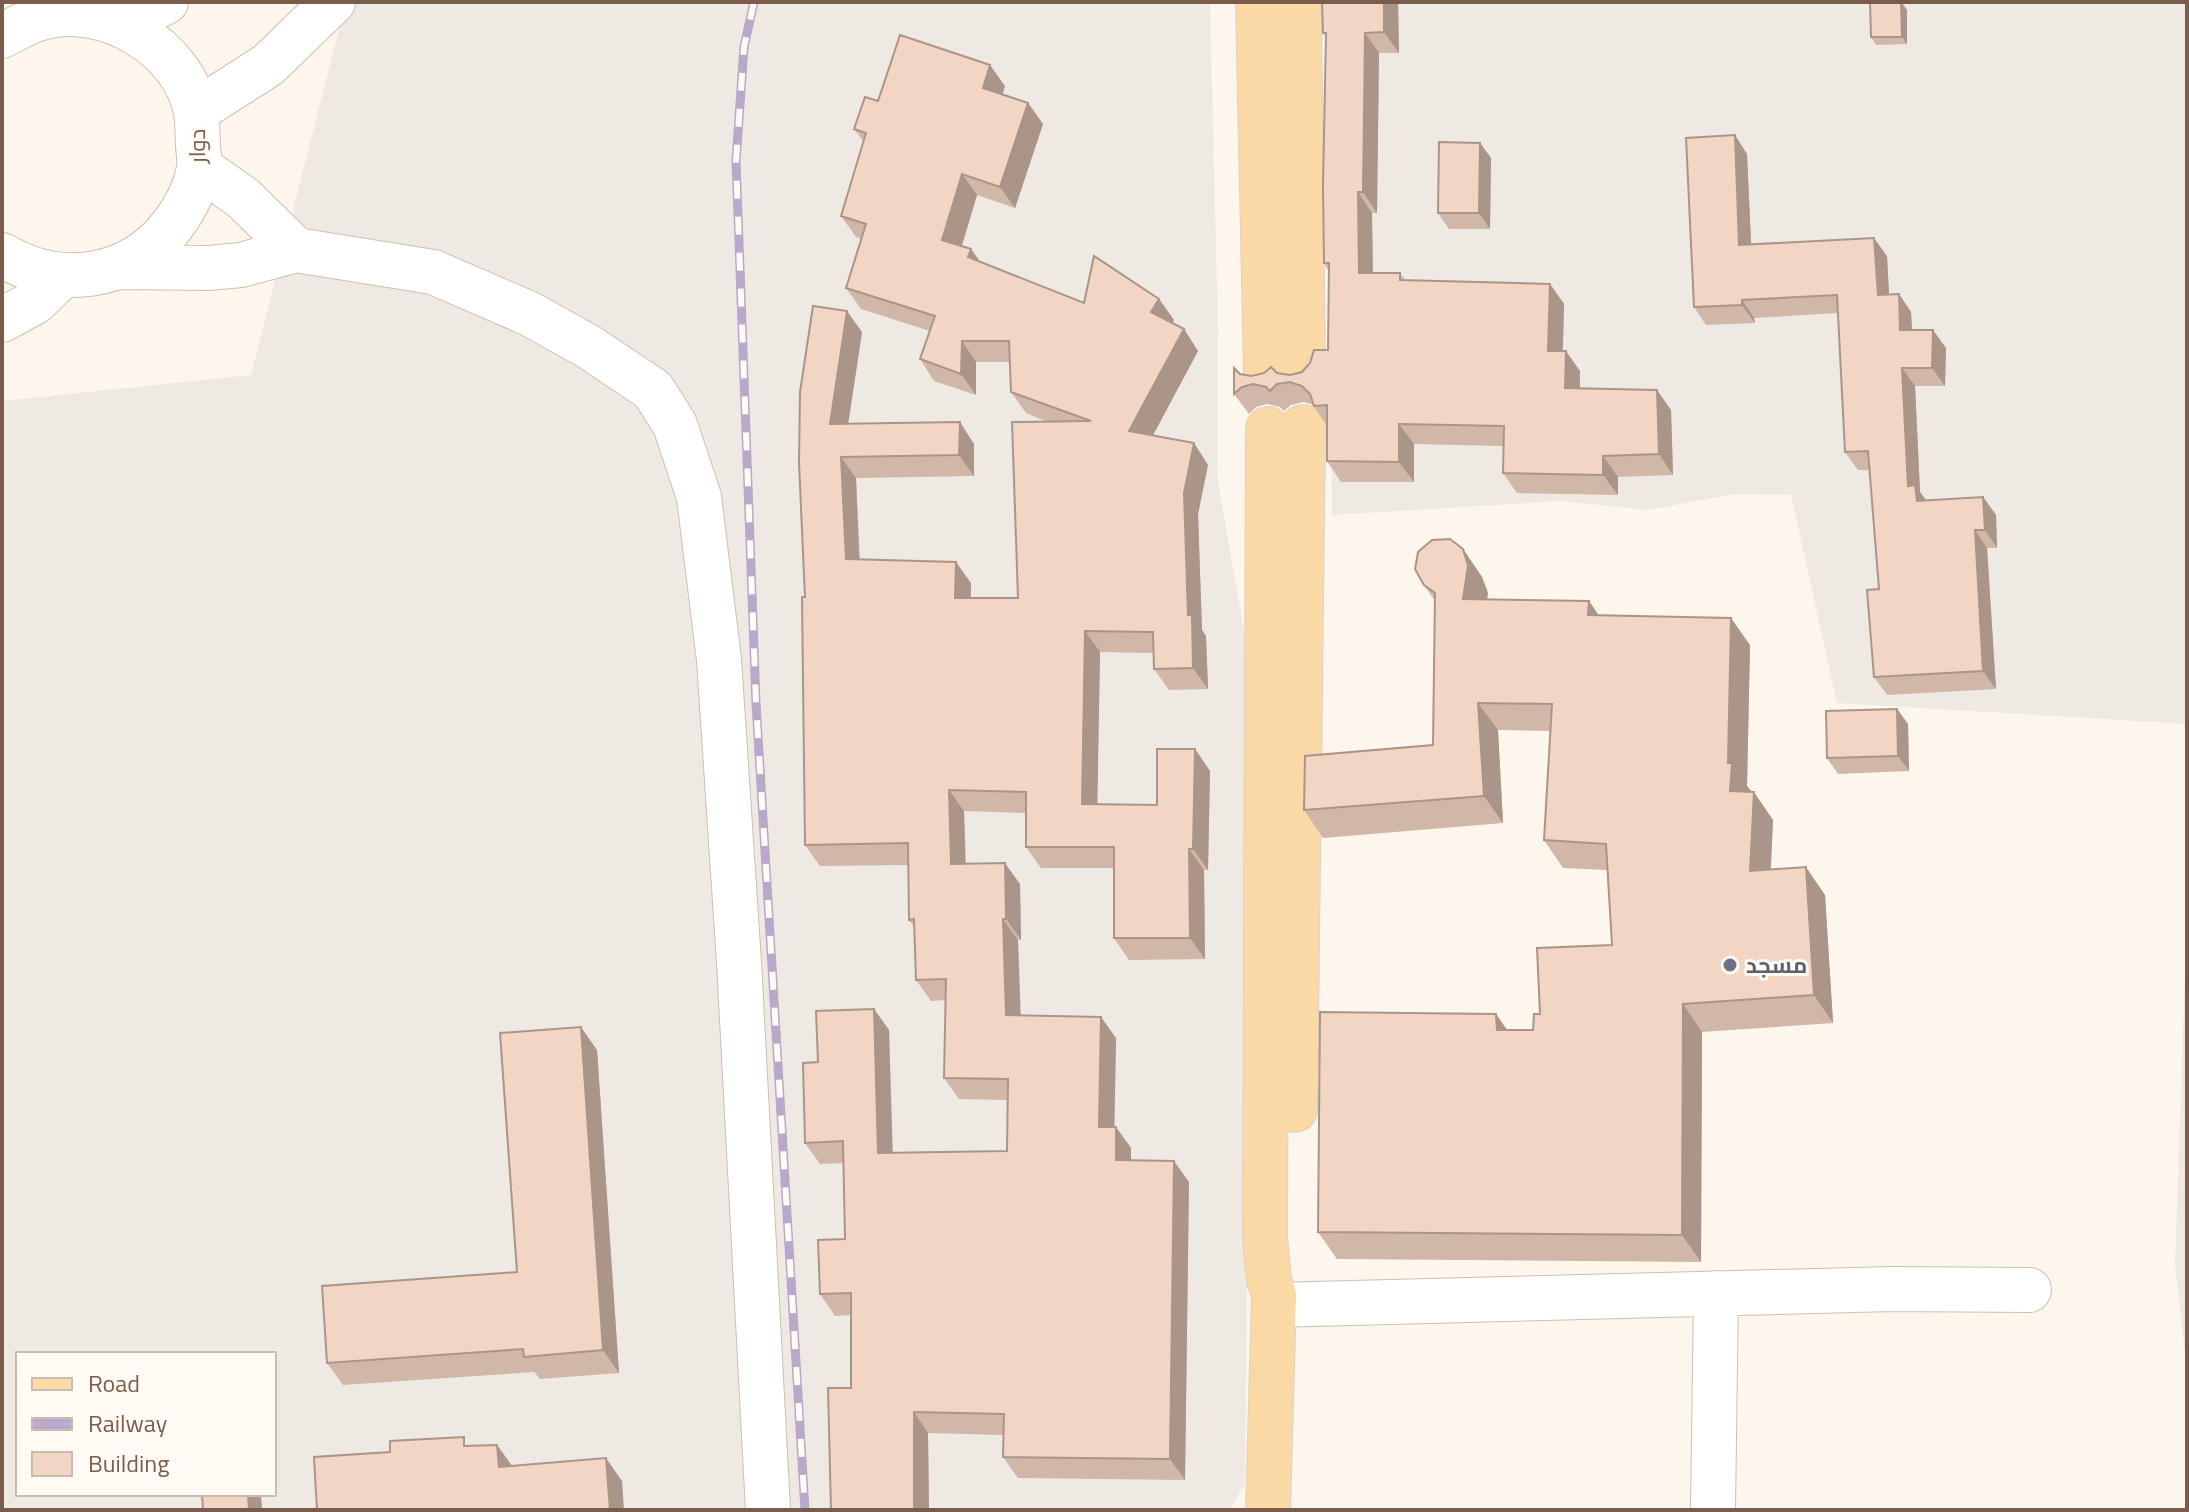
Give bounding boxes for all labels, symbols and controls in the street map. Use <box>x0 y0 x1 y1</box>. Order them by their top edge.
street label: دوار <box>180 129 214 165</box>
place label: مسجد <box>1746 948 1807 982</box>
marker: مسجد <box>1721 956 1739 974</box>
legend <box>16 1352 276 1496</box>
text: Road <box>88 1365 140 1401</box>
text: Railway <box>88 1405 168 1441</box>
text: Building <box>88 1445 170 1481</box>

